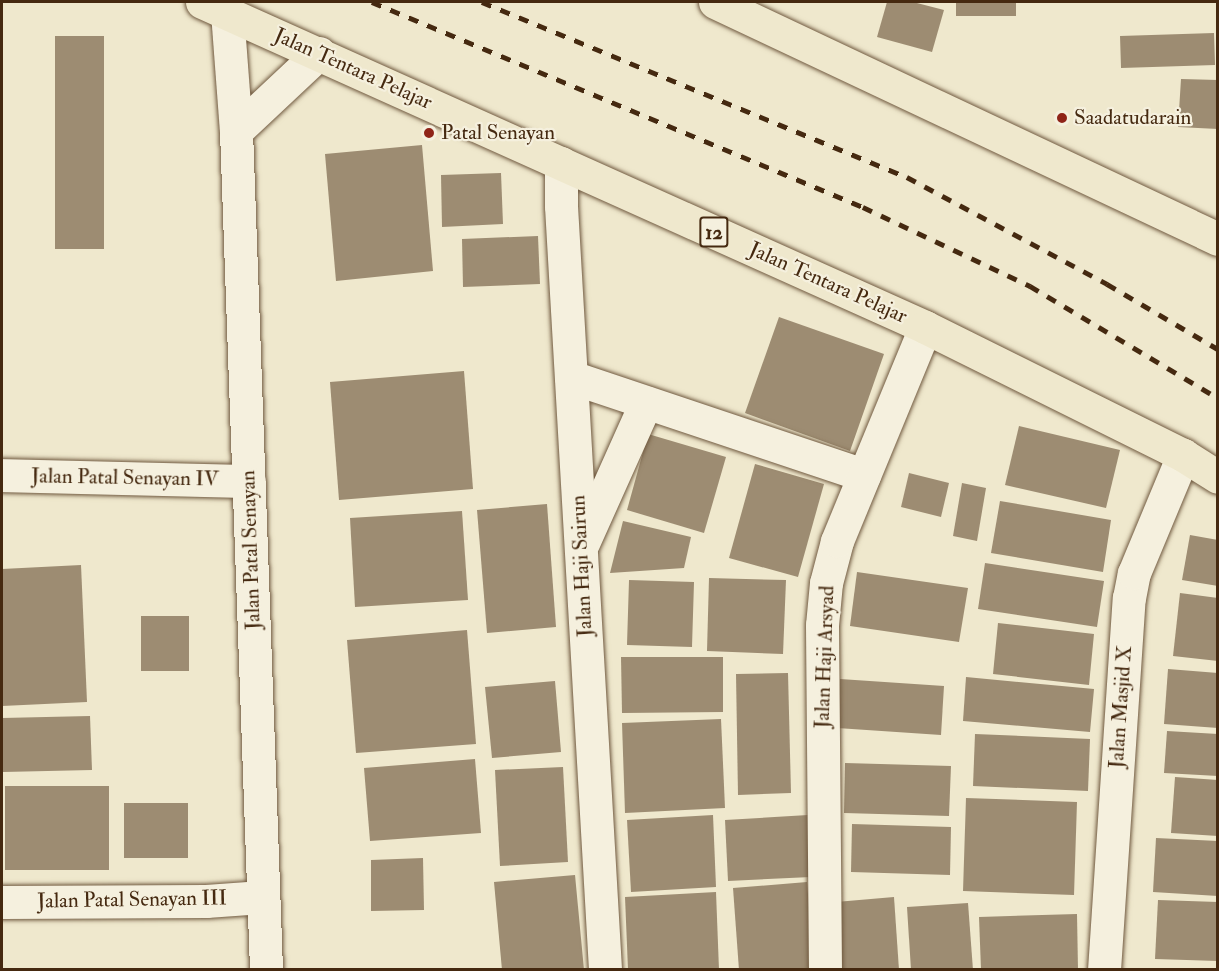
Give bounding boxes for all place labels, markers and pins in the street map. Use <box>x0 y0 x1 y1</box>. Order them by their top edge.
place label: Saadatudarain <box>1074 105 1191 131</box>
marker: Saadatudarain <box>1055 111 1069 125</box>
place label: Patal Senayan <box>441 120 555 146</box>
marker: Patal Senayan <box>422 126 436 140</box>

